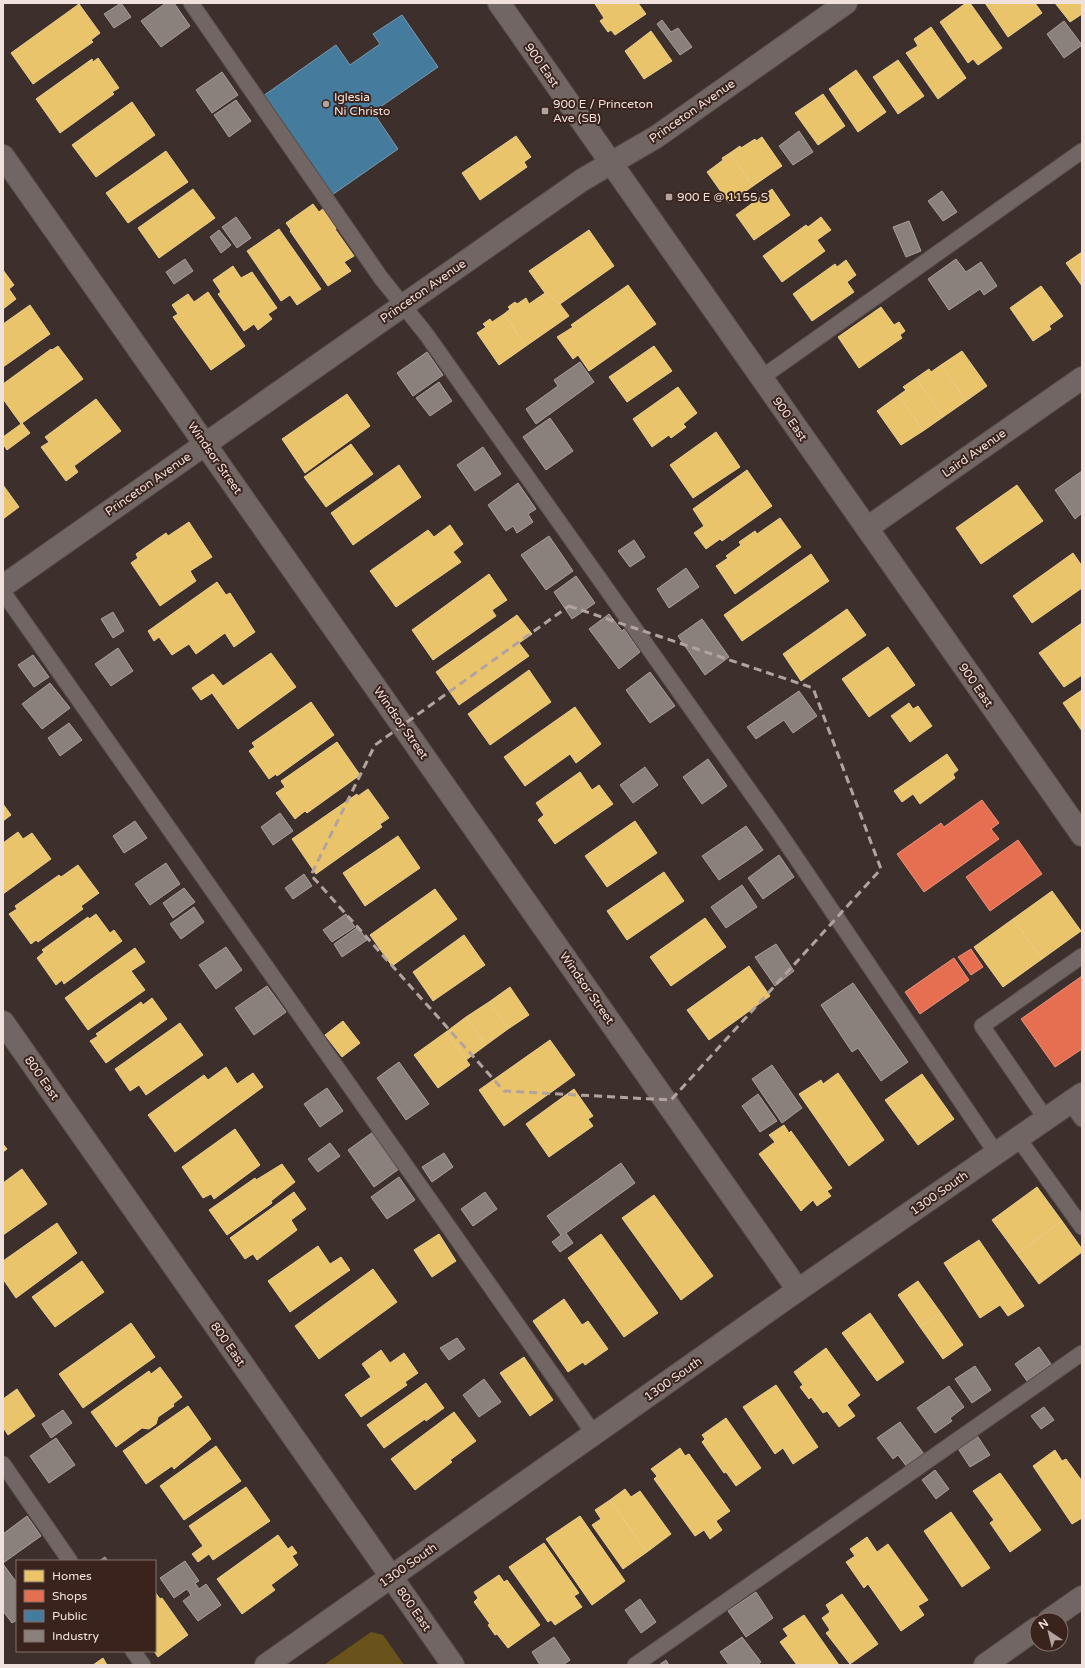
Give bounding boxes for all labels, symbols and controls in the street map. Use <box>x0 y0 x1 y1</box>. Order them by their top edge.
street label: 900 East <box>522 40 562 90</box>
street label: Princeton Avenue <box>647 76 738 146</box>
place label: Iglesia Ni Christo <box>334 90 390 118</box>
place label: 900 E / Princeton Ave (SB) <box>553 97 653 125</box>
marker: Iglesia Ni Christo <box>321 99 331 109</box>
marker: 900 E / Princeton Ave (SB) <box>540 106 550 116</box>
place label: 900 E @ 1155 S <box>677 190 768 204</box>
marker: 900 E @ 1155 S <box>664 192 674 202</box>
street label: Princeton Avenue <box>378 256 469 326</box>
street label: 900 East <box>770 394 810 444</box>
street label: Windsor Street <box>185 419 245 497</box>
street label: Laird Avenue <box>939 426 1009 480</box>
street label: Princeton Avenue <box>103 449 194 519</box>
street label: 900 East <box>956 660 996 710</box>
street label: Windsor Street <box>371 684 431 762</box>
street label: Windsor Street <box>557 949 617 1027</box>
street label: 800 East <box>22 1053 62 1103</box>
street label: 1300 South <box>907 1168 971 1218</box>
street label: 800 East <box>208 1319 248 1369</box>
street label: 1300 South <box>641 1354 705 1404</box>
street label: 1300 South <box>376 1540 440 1590</box>
legend <box>16 1560 156 1652</box>
text: Homes <box>52 1569 92 1583</box>
street label: 800 East <box>394 1584 434 1634</box>
text: Shops <box>52 1589 87 1603</box>
text: Public <box>52 1609 87 1623</box>
north arrow <box>1029 1612 1069 1652</box>
text: N <box>1036 1616 1051 1632</box>
text: Industry <box>52 1629 99 1643</box>

